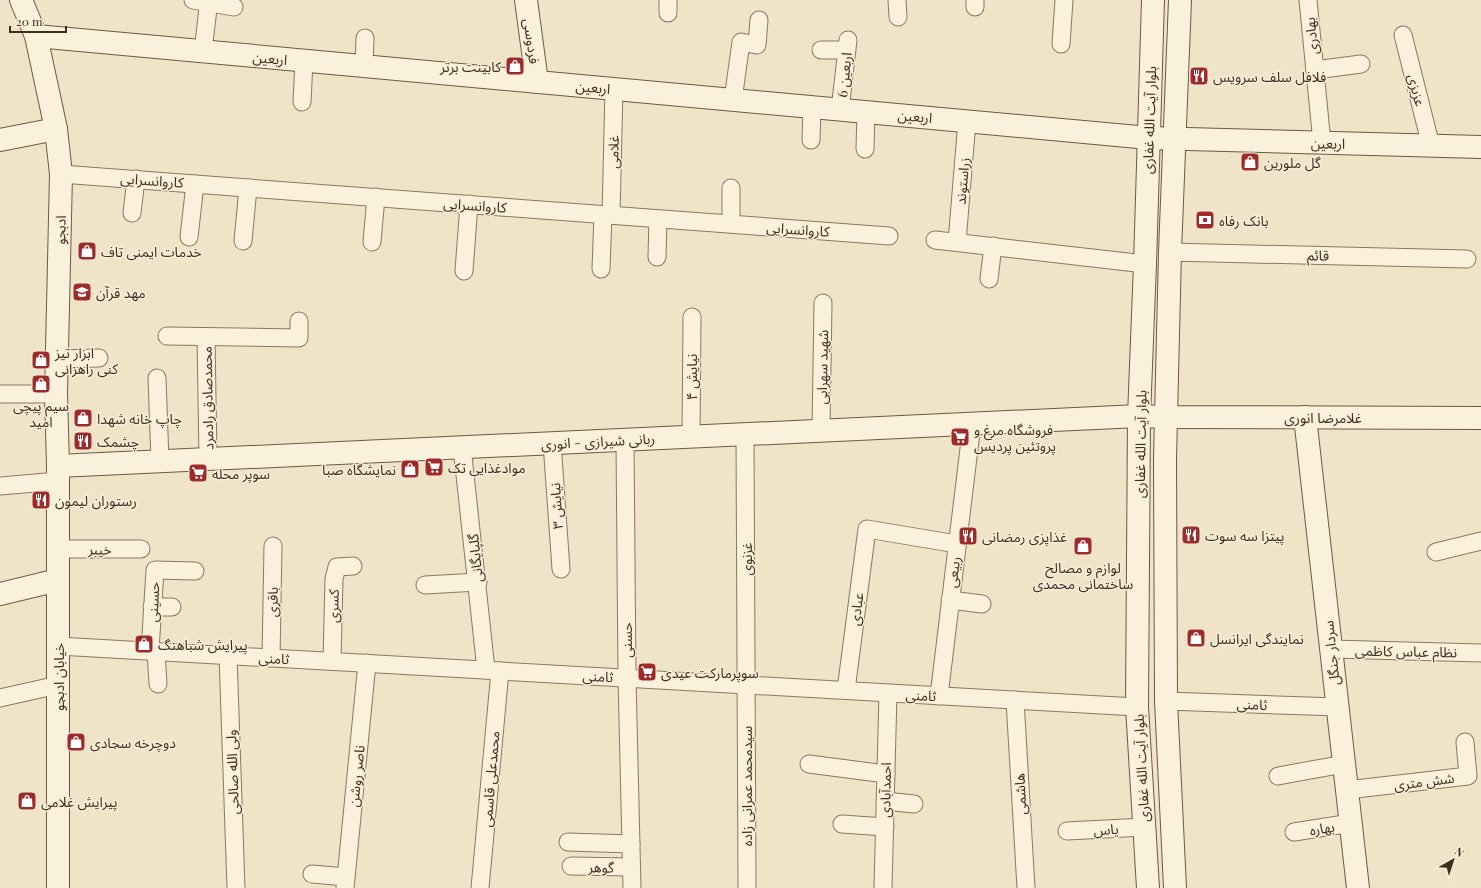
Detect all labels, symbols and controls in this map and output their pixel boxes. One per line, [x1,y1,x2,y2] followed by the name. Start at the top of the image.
[10,8,66,34] scale bar
[16,13,43,29] text: 20 m
[1300,16,1322,56] street label: بهادری
[519,17,545,65] street label: فردوسی
[252,47,288,69] street label: اربعین
[832,51,856,99] street label: اربعین 6
[504,55,526,77] shop icon: کابینت برتر
[439,57,501,76] place label: کابینت برتر
[1138,65,1160,174] street label: بلوار آیت الله غفاری
[1188,65,1210,87] restaurant icon: فلافل سلف سرویس
[1213,67,1326,86] place label: فلافل سلف سرویس
[1404,72,1430,108] street label: عزیزی
[575,76,611,98] street label: اربعین
[897,105,933,127] street label: اربعین
[1311,133,1345,153] street label: اربعین
[603,135,623,169] street label: غلامی
[1239,151,1261,173] shop icon: گل ملورین
[1264,153,1321,172] place label: گل ملورین
[950,157,974,205] street label: زراستوند
[120,168,184,192] street label: کاروانسرایی
[443,193,507,217] street label: کاروانسرایی
[1194,209,1216,231] bank icon: بانک رفاه
[1219,211,1269,230] place label: بانک رفاه
[50,215,70,245] street label: ادبجو
[766,217,830,241] street label: کاروانسرایی
[76,240,98,262] shop icon: خدمات ایمنی تاف
[101,242,202,261] place label: خدمات ایمنی تاف
[1307,245,1329,267] street label: قائم
[71,281,93,303] school or university icon: مهد قرآن
[96,283,146,302] place label: مهد قرآن
[812,329,832,405] street label: شهید سهرابی
[54,343,118,378] place label: ابزار تیز کنی راهزانی
[197,346,217,450] street label: محمدصادق رادمرد
[30,349,52,371] shop icon: ابزار تیز کنی راهزانی
[682,354,701,400] street label: نیایش ۴
[30,373,52,395] shop icon: سیم پیچی امید
[1130,390,1150,498] street label: بلوار آیت الله غفاری
[13,396,69,431] place label: سیم پیچی امید
[72,407,94,429] shop icon: چاپ خانه شهدا
[1284,408,1362,427] street label: غلامرضا انوری
[97,409,182,429] place label: چاپ خانه شهدا
[974,420,1056,456] place label: فروشگاه مرغ و پروتئین پردیس
[949,426,971,448] supermarket icon: فروشگاه مرغ و پروتئین پردیس
[541,429,655,453] street label: ربانی شیرازی - انوری
[72,430,94,452] restaurant icon: چشمک
[97,432,139,452] place label: چشمک
[423,456,445,478] supermarket icon: موادغذایی تک
[399,458,421,480] shop icon: نمایشگاه صبا
[448,458,526,477] place label: موادغذایی تک
[322,460,396,479] place label: نمایشگاه صبا
[187,462,209,484] supermarket icon: سوپر محله
[212,464,270,484] place label: سوپر محله
[545,482,567,530] street label: نیایش ۳
[30,489,52,511] restaurant icon: رستوران لیمون
[55,491,137,510] place label: رستوران لیمون
[1180,524,1202,546] restaurant icon: پیتزا سه سوت
[957,525,979,547] restaurant icon: غذاپزی رمضانی
[1205,526,1284,546] place label: پیتزا سه سوت
[982,527,1067,547] place label: غذاپزی رمضانی
[463,532,488,583] street label: گلپایگانی
[1072,535,1094,557] shop icon: لوازم و مصالح ساختمانی محمدی
[87,539,112,559] street label: خیبر
[737,542,756,576] street label: غزنوی
[942,555,964,589] street label: ربیعی
[1033,558,1133,593] place label: لوازم و مصالح ساختمانی محمدی
[142,581,164,623] street label: حسینی
[262,586,282,617] street label: باقری
[323,589,343,623] street label: کسری
[845,591,867,627] street label: عبادی
[1318,620,1344,686] street label: سردار جنگل
[617,622,636,658] street label: حسنی
[1185,627,1207,649] shop icon: نمایندگی ایرانسل
[1210,629,1304,648] place label: نمایندگی ایرانسل
[133,633,155,655] shop icon: پیرایش شباهنگ
[158,635,248,655] place label: پیرایش شباهنگ
[1355,641,1457,663] street label: نظام عباس کاظمی
[49,643,68,711] street label: خیابان ادبجو
[258,648,290,668] street label: ثامنی
[636,661,658,683] supermarket icon: سوپرمارکت عیدی
[661,663,759,683] place label: سوپرمارکت عیدی
[582,666,614,686] street label: ثامنی
[905,685,937,705] street label: ثامنی
[1236,694,1268,714] street label: ثامنی
[1129,713,1153,822] street label: بلوار آیت الله غفاری
[737,726,756,846] street label: سیدمحمد عمرانی زاده
[221,729,243,815] street label: ولی الله صالحی
[476,730,504,828] street label: محمدعلی قاسمی
[65,731,87,753] shop icon: دوچرخه سجادی
[90,733,176,753] place label: دوچرخه سجادی
[343,744,369,808] street label: ناصر روشن
[875,762,895,818] street label: احمدآبادی
[1393,768,1455,794] street label: شش متری
[1009,773,1031,815] street label: هاشمی
[16,790,38,812] shop icon: پیرایش غلامی
[41,792,117,812] place label: پیرایش غلامی
[1308,817,1336,839] street label: بهاره
[1093,819,1119,839] street label: یاس
[1433,840,1473,880] north arrow
[1452,844,1467,860] text: N
[587,857,614,877] street label: گوهر

